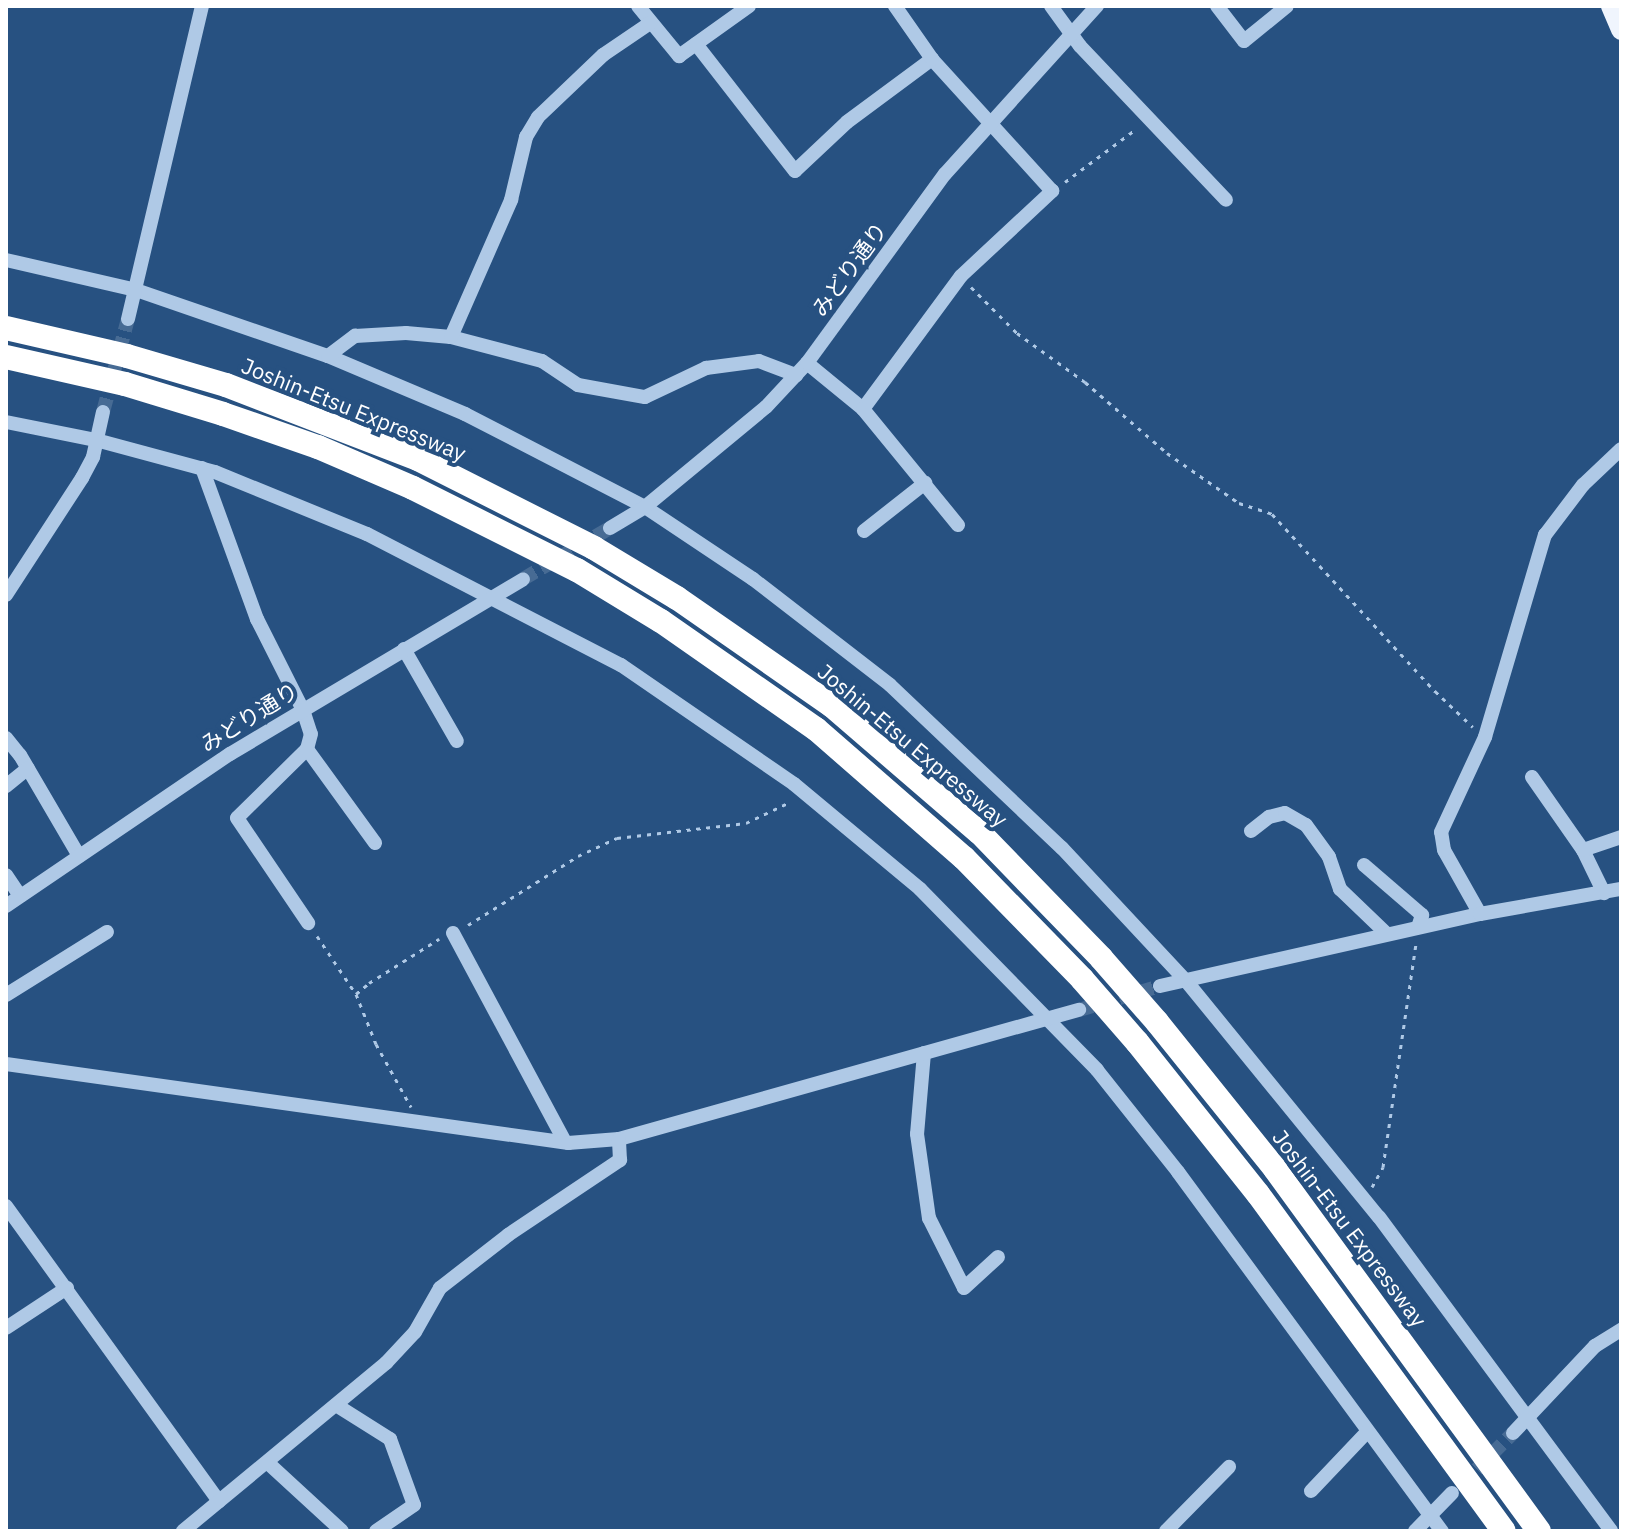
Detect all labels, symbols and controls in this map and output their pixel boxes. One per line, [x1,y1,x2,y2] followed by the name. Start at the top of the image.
[806,217,892,321] street label: みどり通り
[238,352,470,466] street label: Joshin-Etsu Expressway
[813,658,1013,832] street label: Joshin-Etsu Expressway
[195,677,303,757] street label: みどり通り
[1267,1124,1433,1332] street label: Joshin-Etsu Expressway

